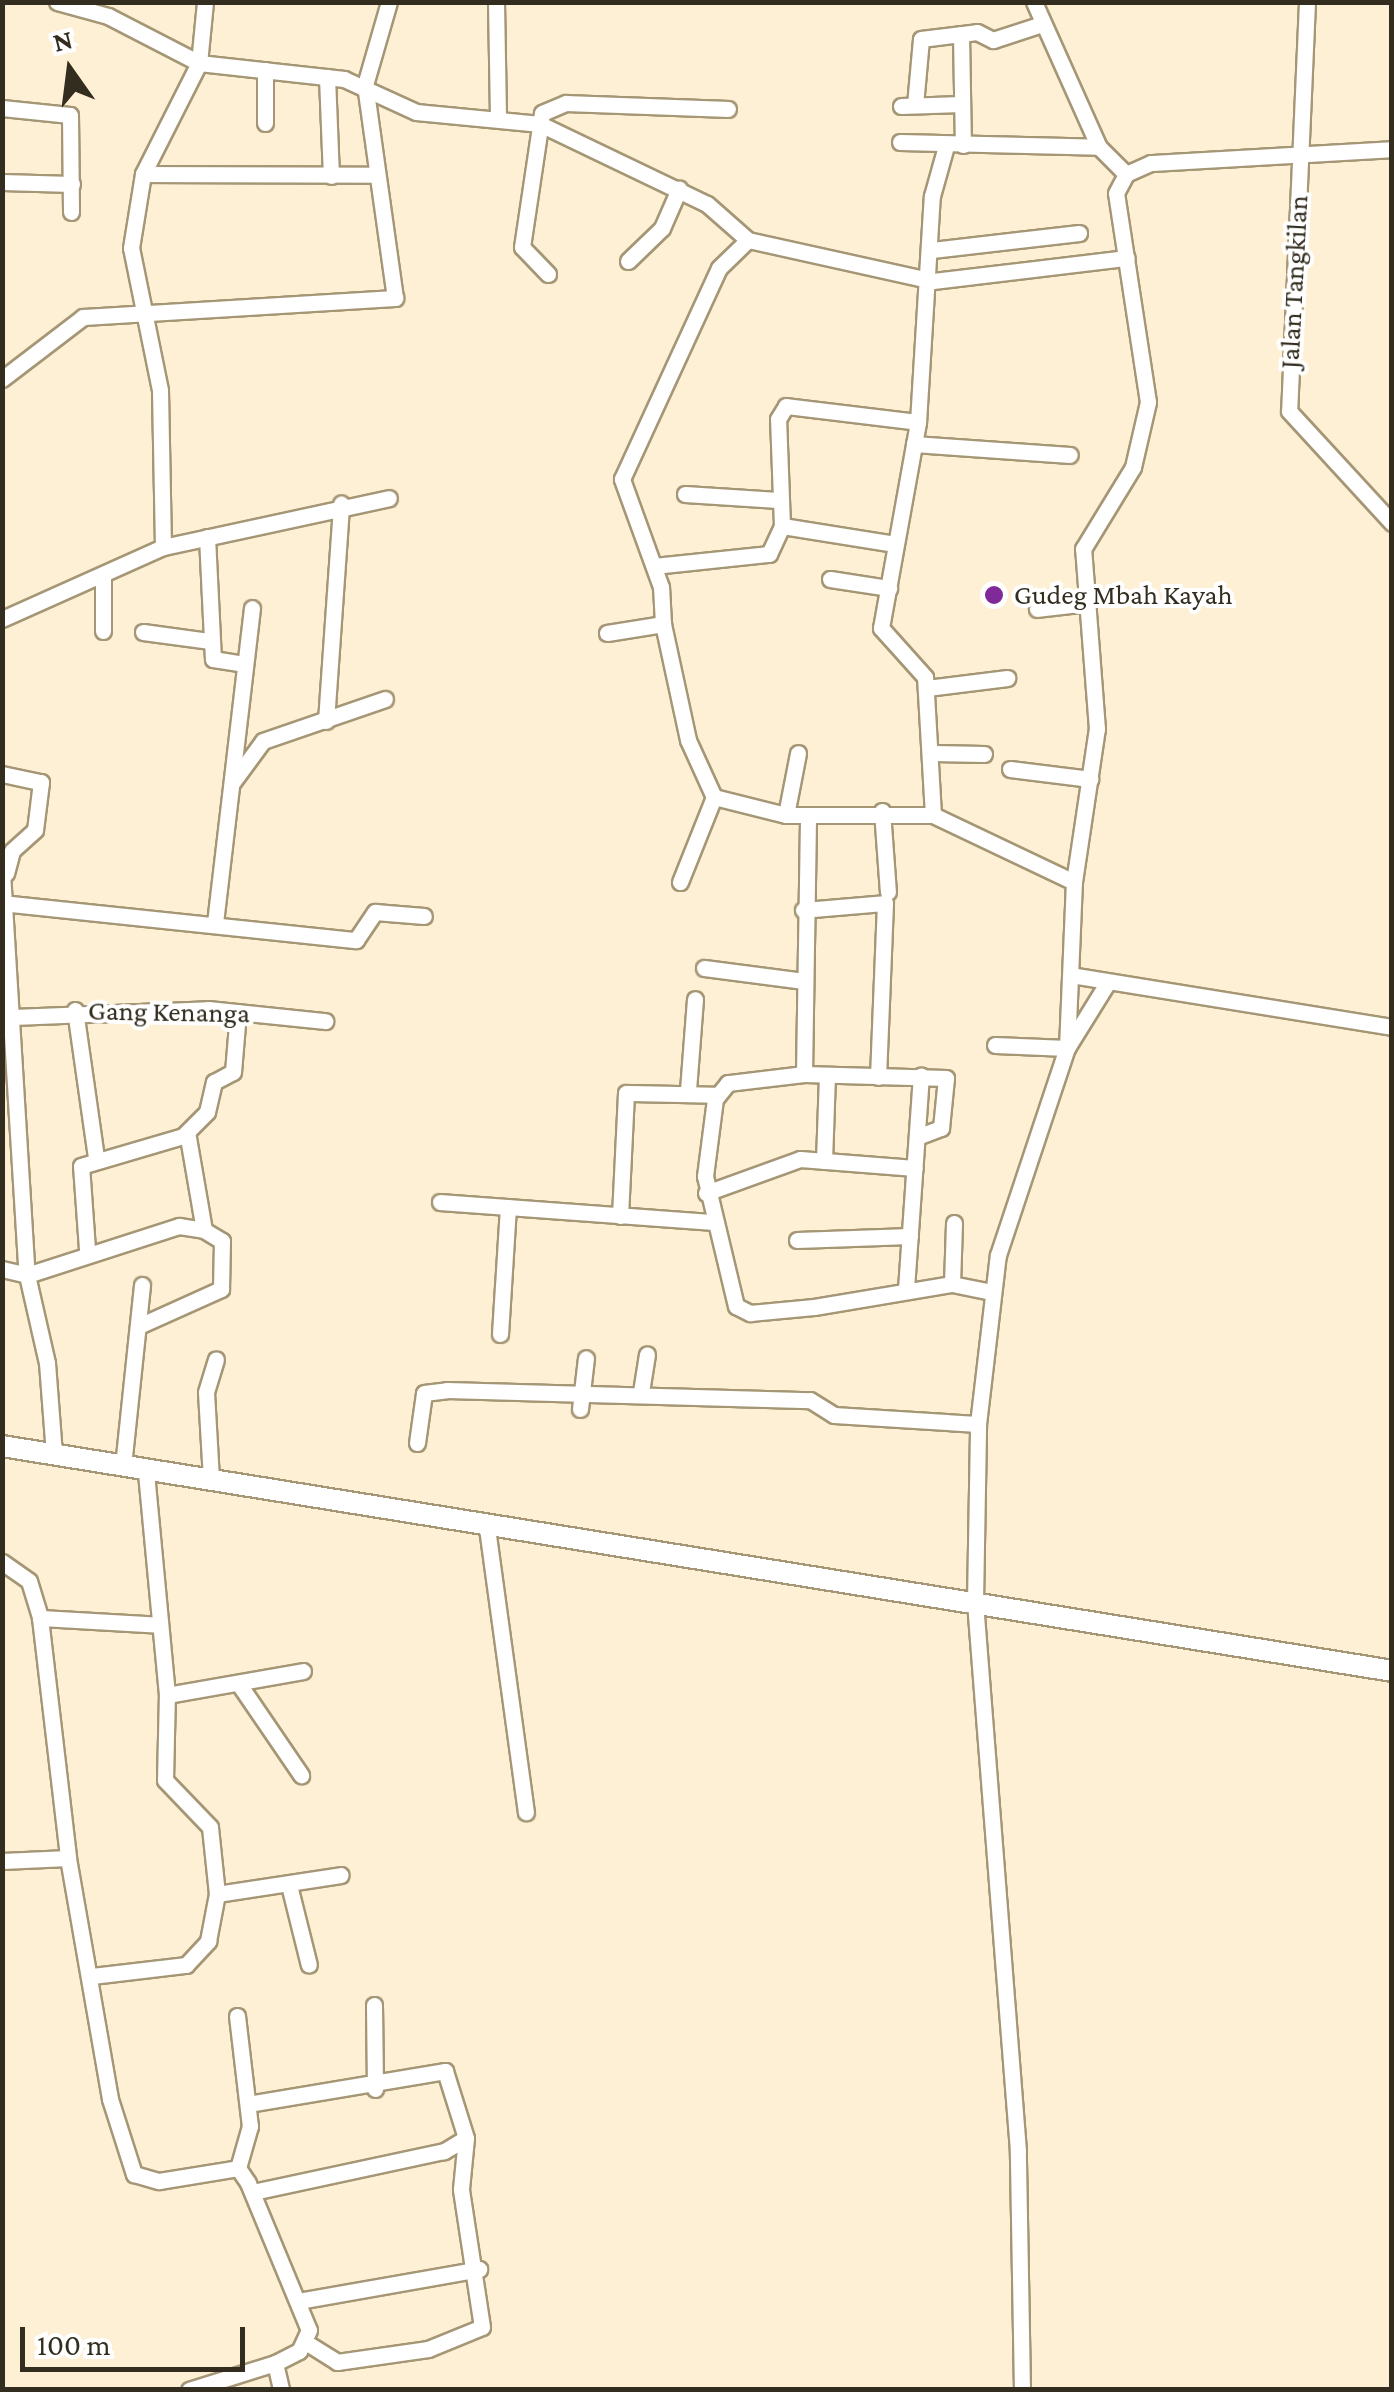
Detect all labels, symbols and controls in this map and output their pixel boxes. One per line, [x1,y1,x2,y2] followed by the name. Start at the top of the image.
[20,20,120,120] north arrow
[50,23,76,58] text: N
[1273,194,1315,370] street label: Jalan Tangkilan
[1014,578,1233,612] place label: Gudeg Mbah Kayah
[983,584,1005,606] marker: Gudeg Mbah Kayah
[88,994,250,1030] street label: Gang Kenanga
[25,2307,250,2369] scale bar
[37,2328,111,2361] text: 100 m

